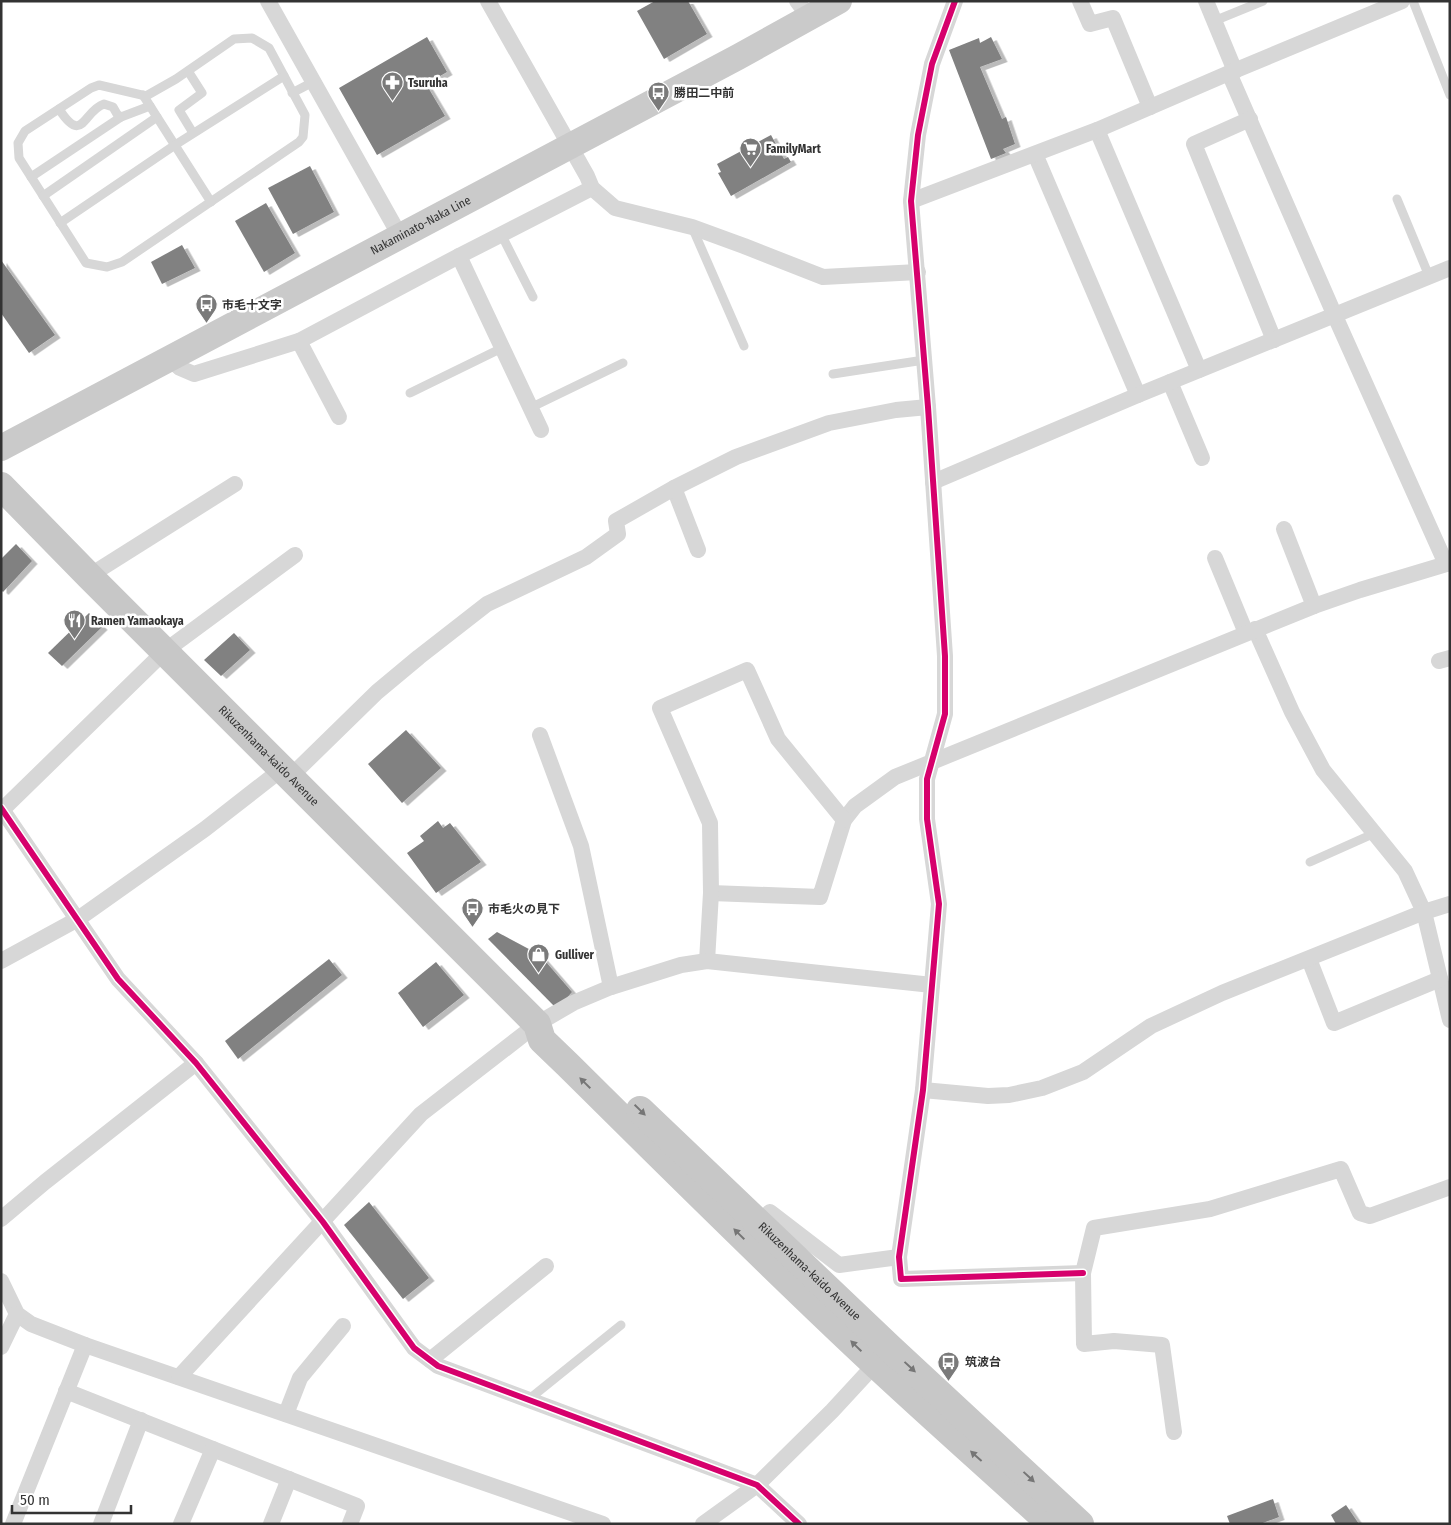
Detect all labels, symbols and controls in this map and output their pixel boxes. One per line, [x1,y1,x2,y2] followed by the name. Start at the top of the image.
[380,71,404,102] pharmacy icon: Tsuruha
[408,76,448,90] place label: Tsuruha
[646,81,670,112] bus stop icon: 勝田二中前
[674,86,734,100] place label: 勝田二中前
[738,137,762,168] supermarket icon: FamilyMart
[766,142,822,156] place label: FamilyMart
[368,193,473,258] street label: Nakaminato-Naka Line
[194,293,218,324] bus stop icon: 市毛十文字
[222,298,282,312] place label: 市毛十文字
[63,609,87,640] restaurant icon: Ramen Yamaokaya
[91,614,184,628] place label: Ramen Yamaokaya
[216,703,322,809] street label: Rikuzenhama-kaido Avenue
[460,897,484,928] bus stop icon: 市毛火の見下
[488,902,560,916] place label: 市毛火の見下
[527,943,551,974] shop icon: Gulliver
[555,948,595,962] place label: Gulliver
[580,1077,592,1089] one-way arrow
[633,1104,645,1116] one-way arrow
[755,1219,864,1323] street label: Rikuzenhama-kaido Avenue
[733,1228,745,1240] one-way arrow
[850,1340,862,1352] one-way arrow
[937,1350,961,1381] bus stop icon: 筑波台
[965,1355,1001,1369] place label: 筑波台
[903,1361,916,1372] one-way arrow
[969,1450,982,1461] one-way arrow
[1022,1471,1034,1483] one-way arrow
[12,1482,131,1514] scale bar
[20,1491,50,1509] text: 50 m

